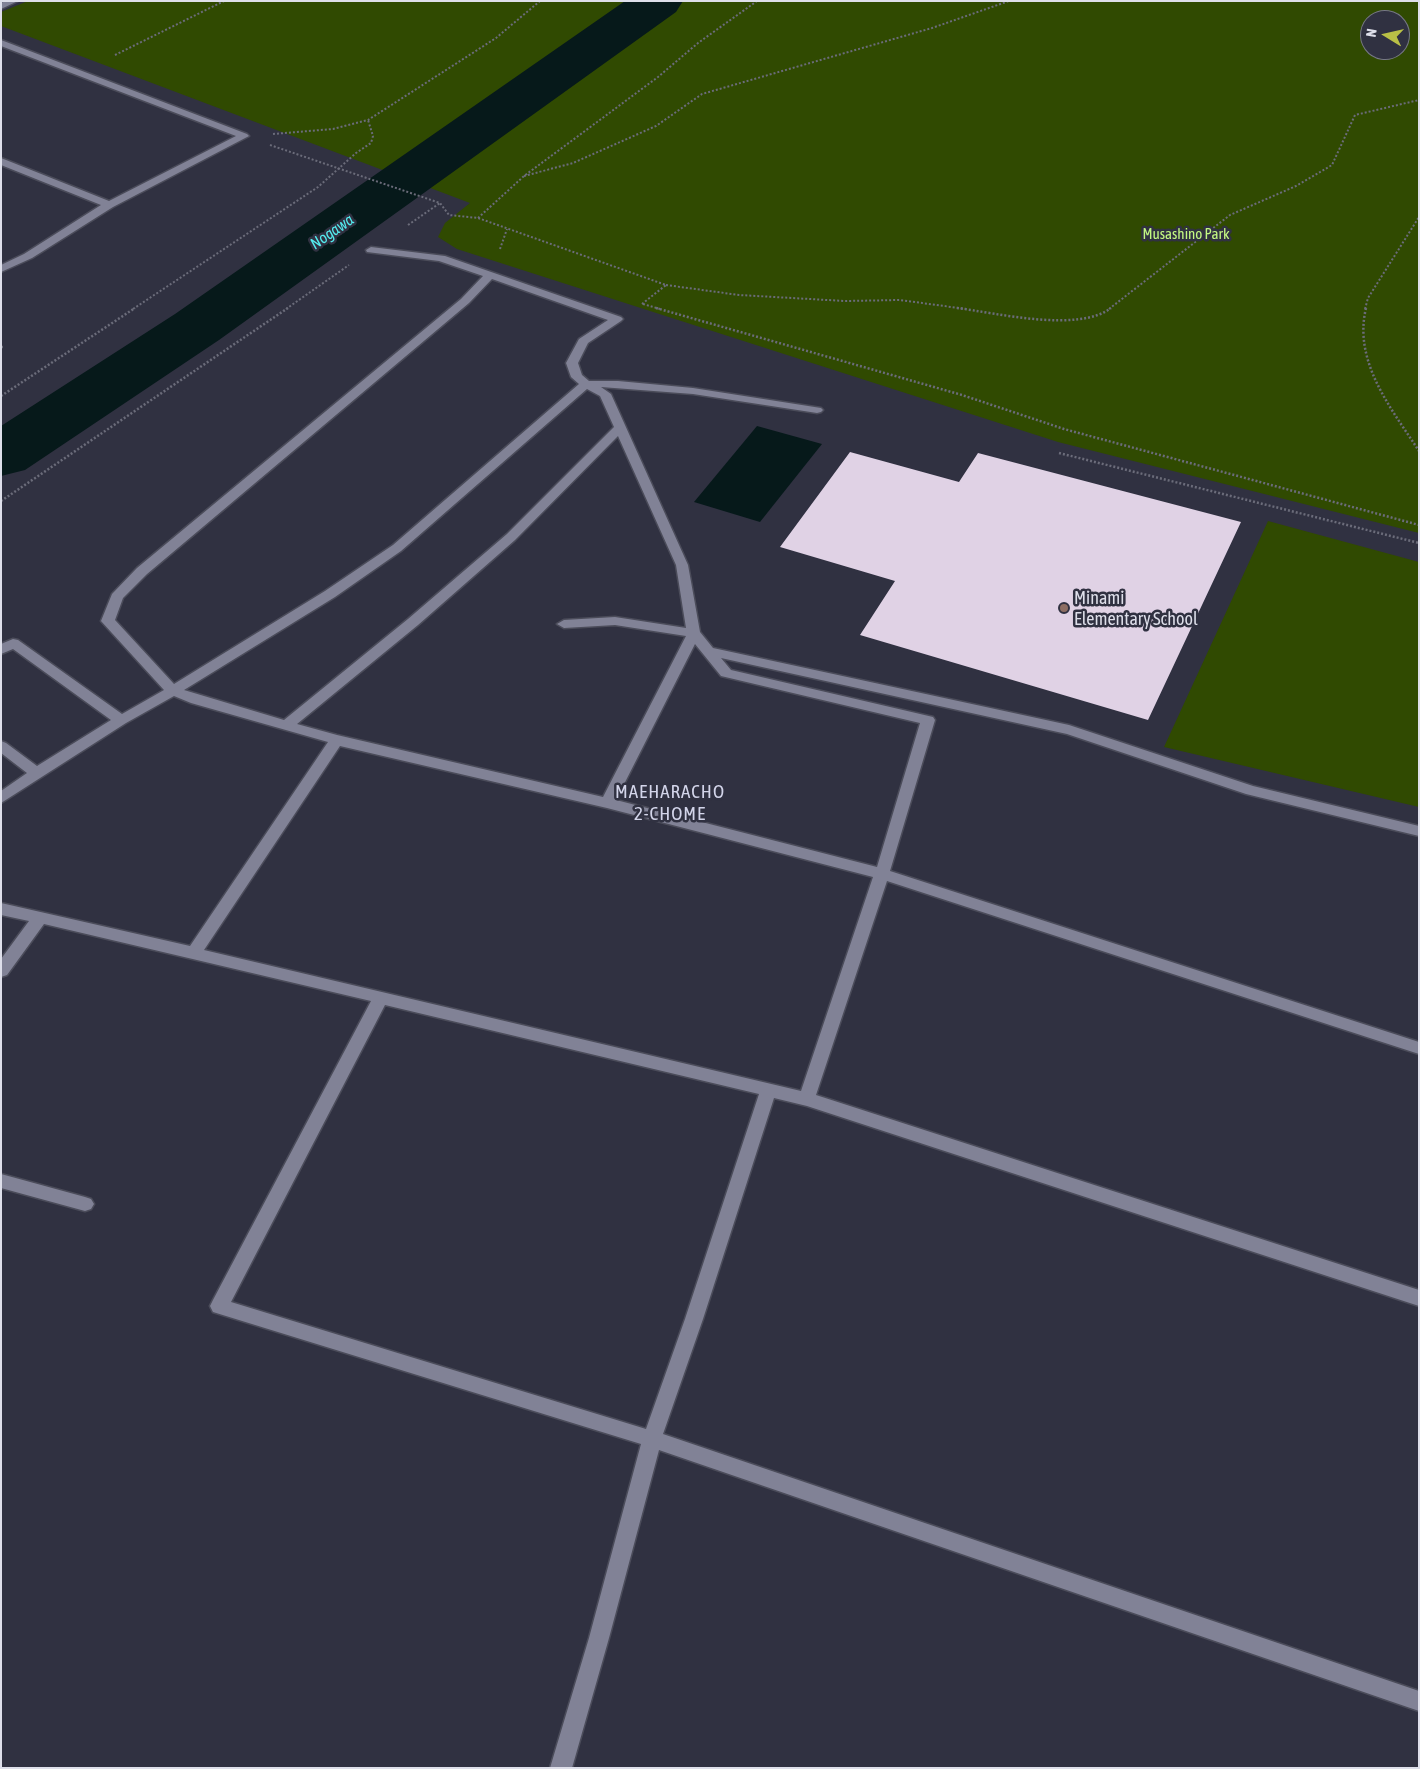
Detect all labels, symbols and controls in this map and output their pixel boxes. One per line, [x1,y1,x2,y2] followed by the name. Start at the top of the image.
[1360,10,1410,60] north arrow
[1363,27,1380,38] text: N
[307,210,357,254] water label: Nogawa
[1142,225,1230,243] park label: Musashino Park
[1074,587,1198,630] place label: Minami Elementary School
[1058,602,1070,614] marker: Minami Elementary School
[614,781,726,825] district label: MAEHARACHO 2-CHOME

